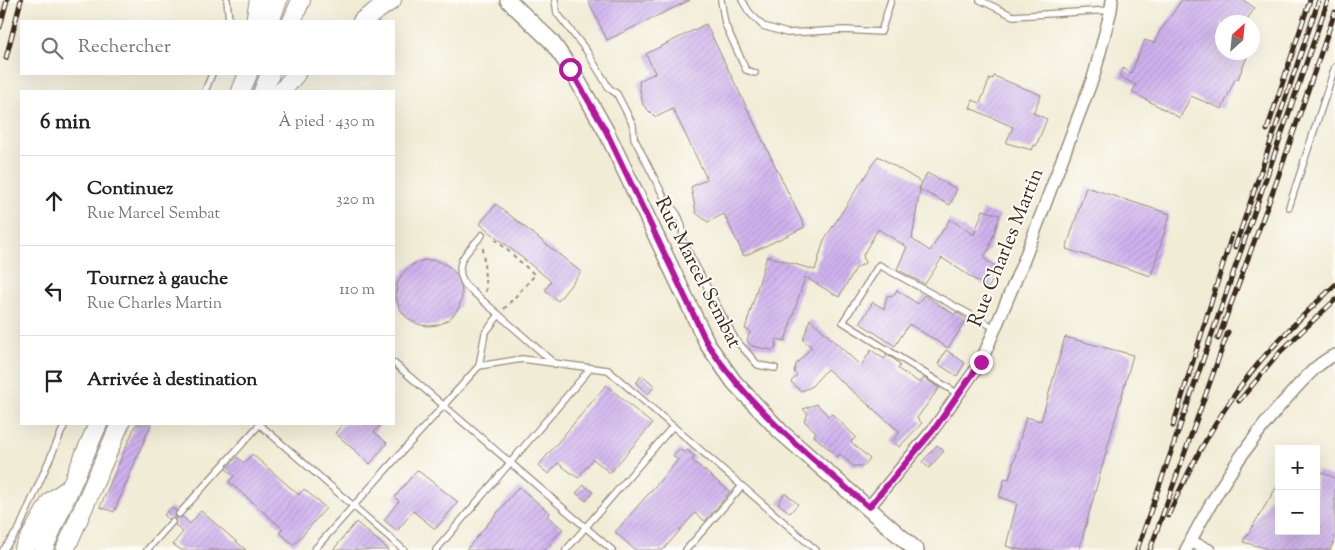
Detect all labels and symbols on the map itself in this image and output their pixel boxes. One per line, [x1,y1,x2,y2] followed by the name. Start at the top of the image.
[1215,15,1260,60] north arrow
[559,58,582,81] route start
[962,164,1052,332] street label: Rue Charles Martin
[646,192,748,354] street label: Rue Marcel Sembat
[970,351,993,374] route end

